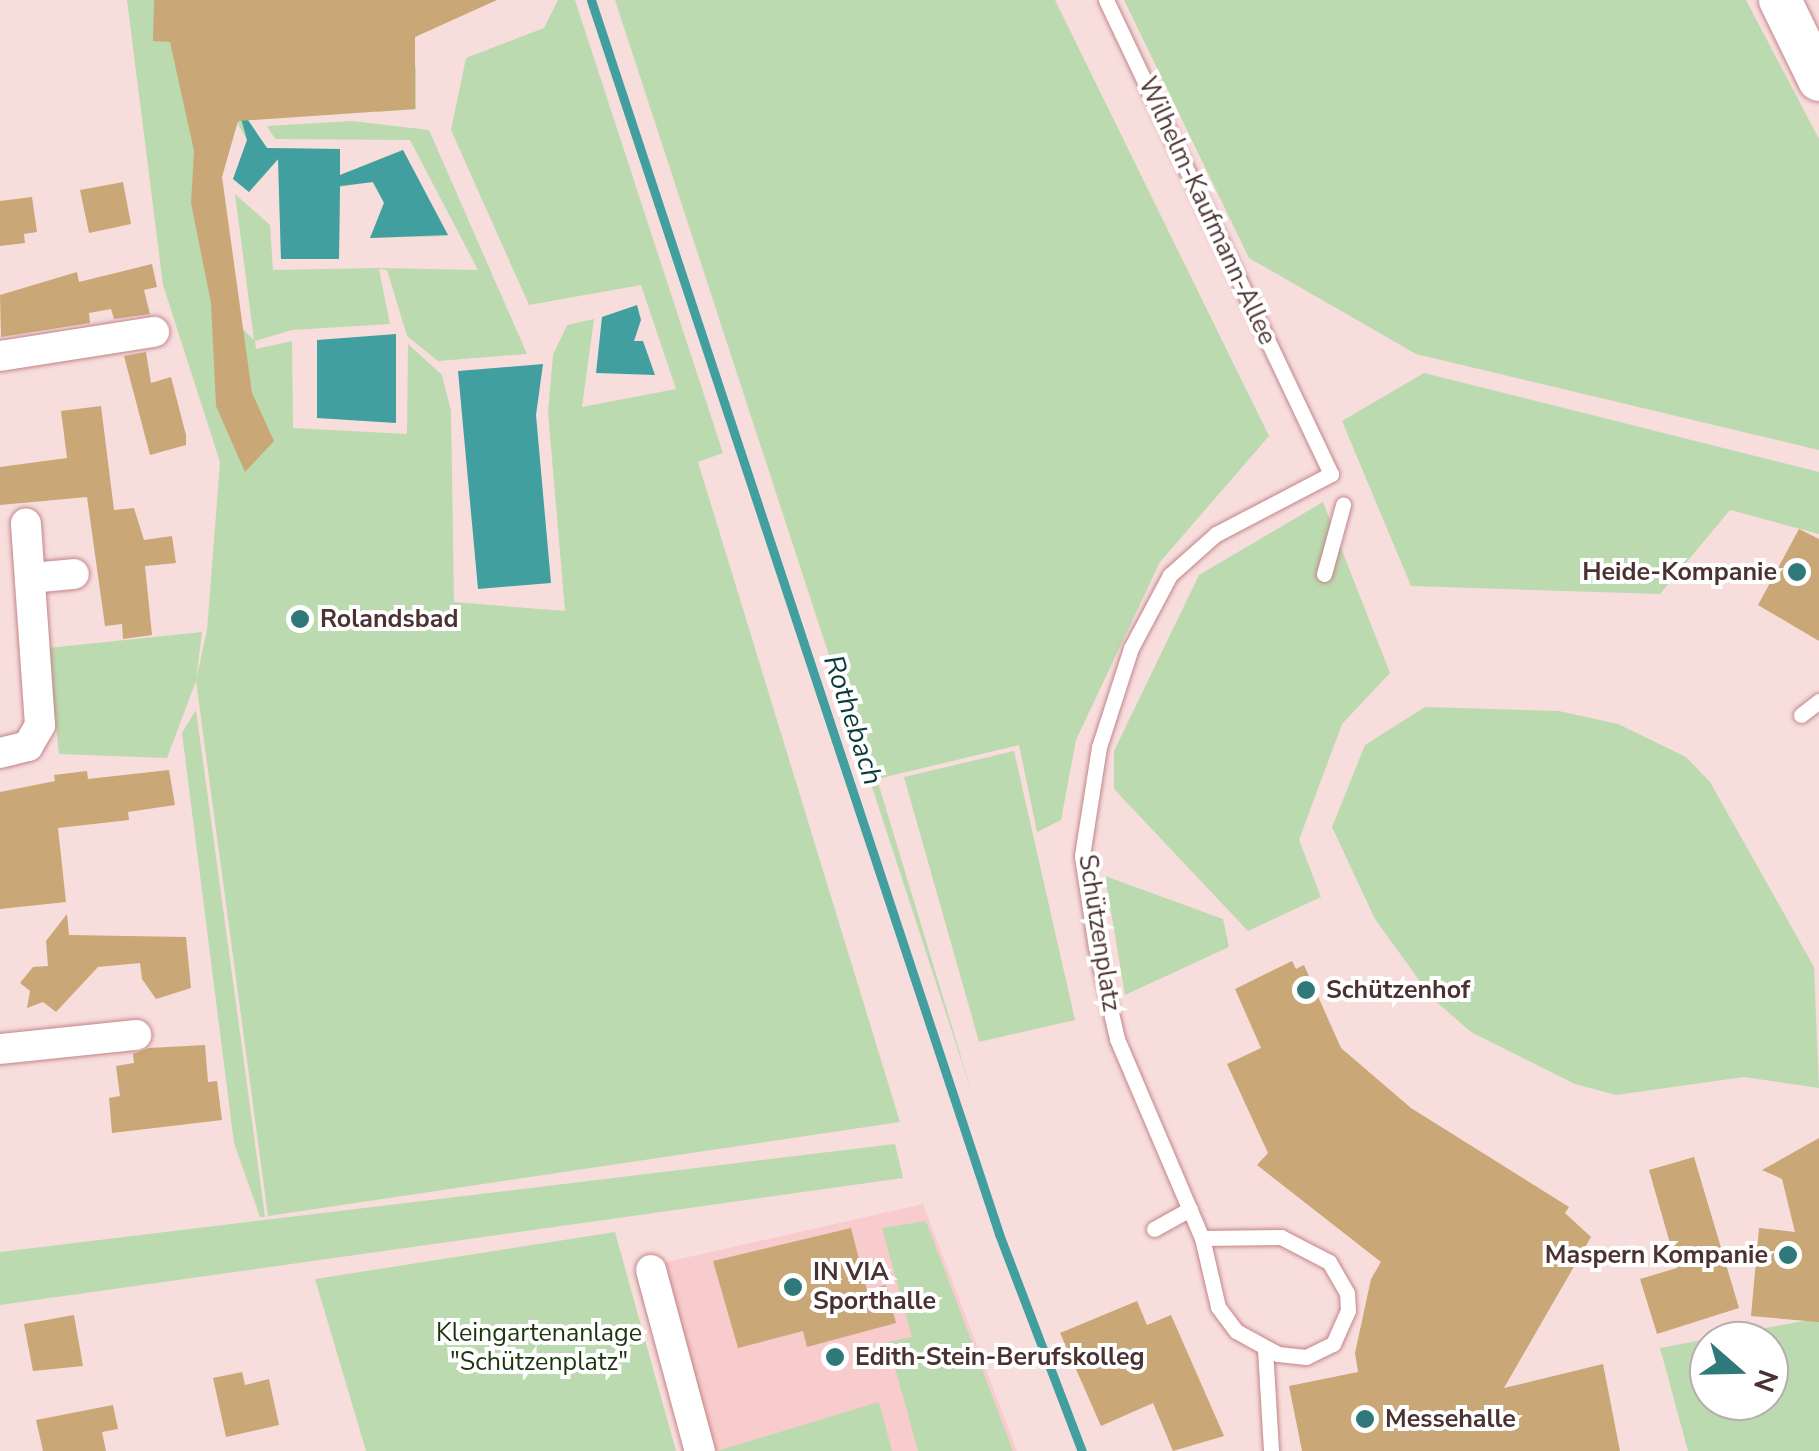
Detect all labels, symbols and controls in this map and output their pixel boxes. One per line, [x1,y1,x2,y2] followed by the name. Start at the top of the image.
[1132,73,1282,349] street label: Wilhelm-Kaufmann-Allee
[1582,557,1777,587] place label: Heide-Kompanie
[1786,561,1808,583] marker: Heide-Kompanie
[320,604,458,634] place label: Rolandsbad
[289,608,311,630] marker: Rolandsbad
[816,651,890,789] water label: Rothebach
[1072,852,1126,1014] street label: Schützenplatz
[1326,975,1470,1005] place label: Schützenhof
[1295,979,1317,1001] marker: Schützenhof
[1545,1240,1768,1270] place label: Maspern Kompanie
[1777,1244,1799,1266] marker: Maspern Kompanie
[813,1258,936,1317] place label: IN VIA Sporthalle
[782,1276,804,1298] marker: IN VIA Sporthalle
[436,1319,642,1378] park label: Kleingartenanlage "Schützenplatz"
[1689,1321,1789,1421] north arrow
[855,1342,1145,1372] place label: Edith-Stein-Berufskolleg
[824,1346,846,1368] marker: Edith-Stein-Berufskolleg
[1744,1364,1787,1397] text: N
[1385,1404,1516,1434] place label: Messehalle
[1354,1408,1376,1430] marker: Messehalle

